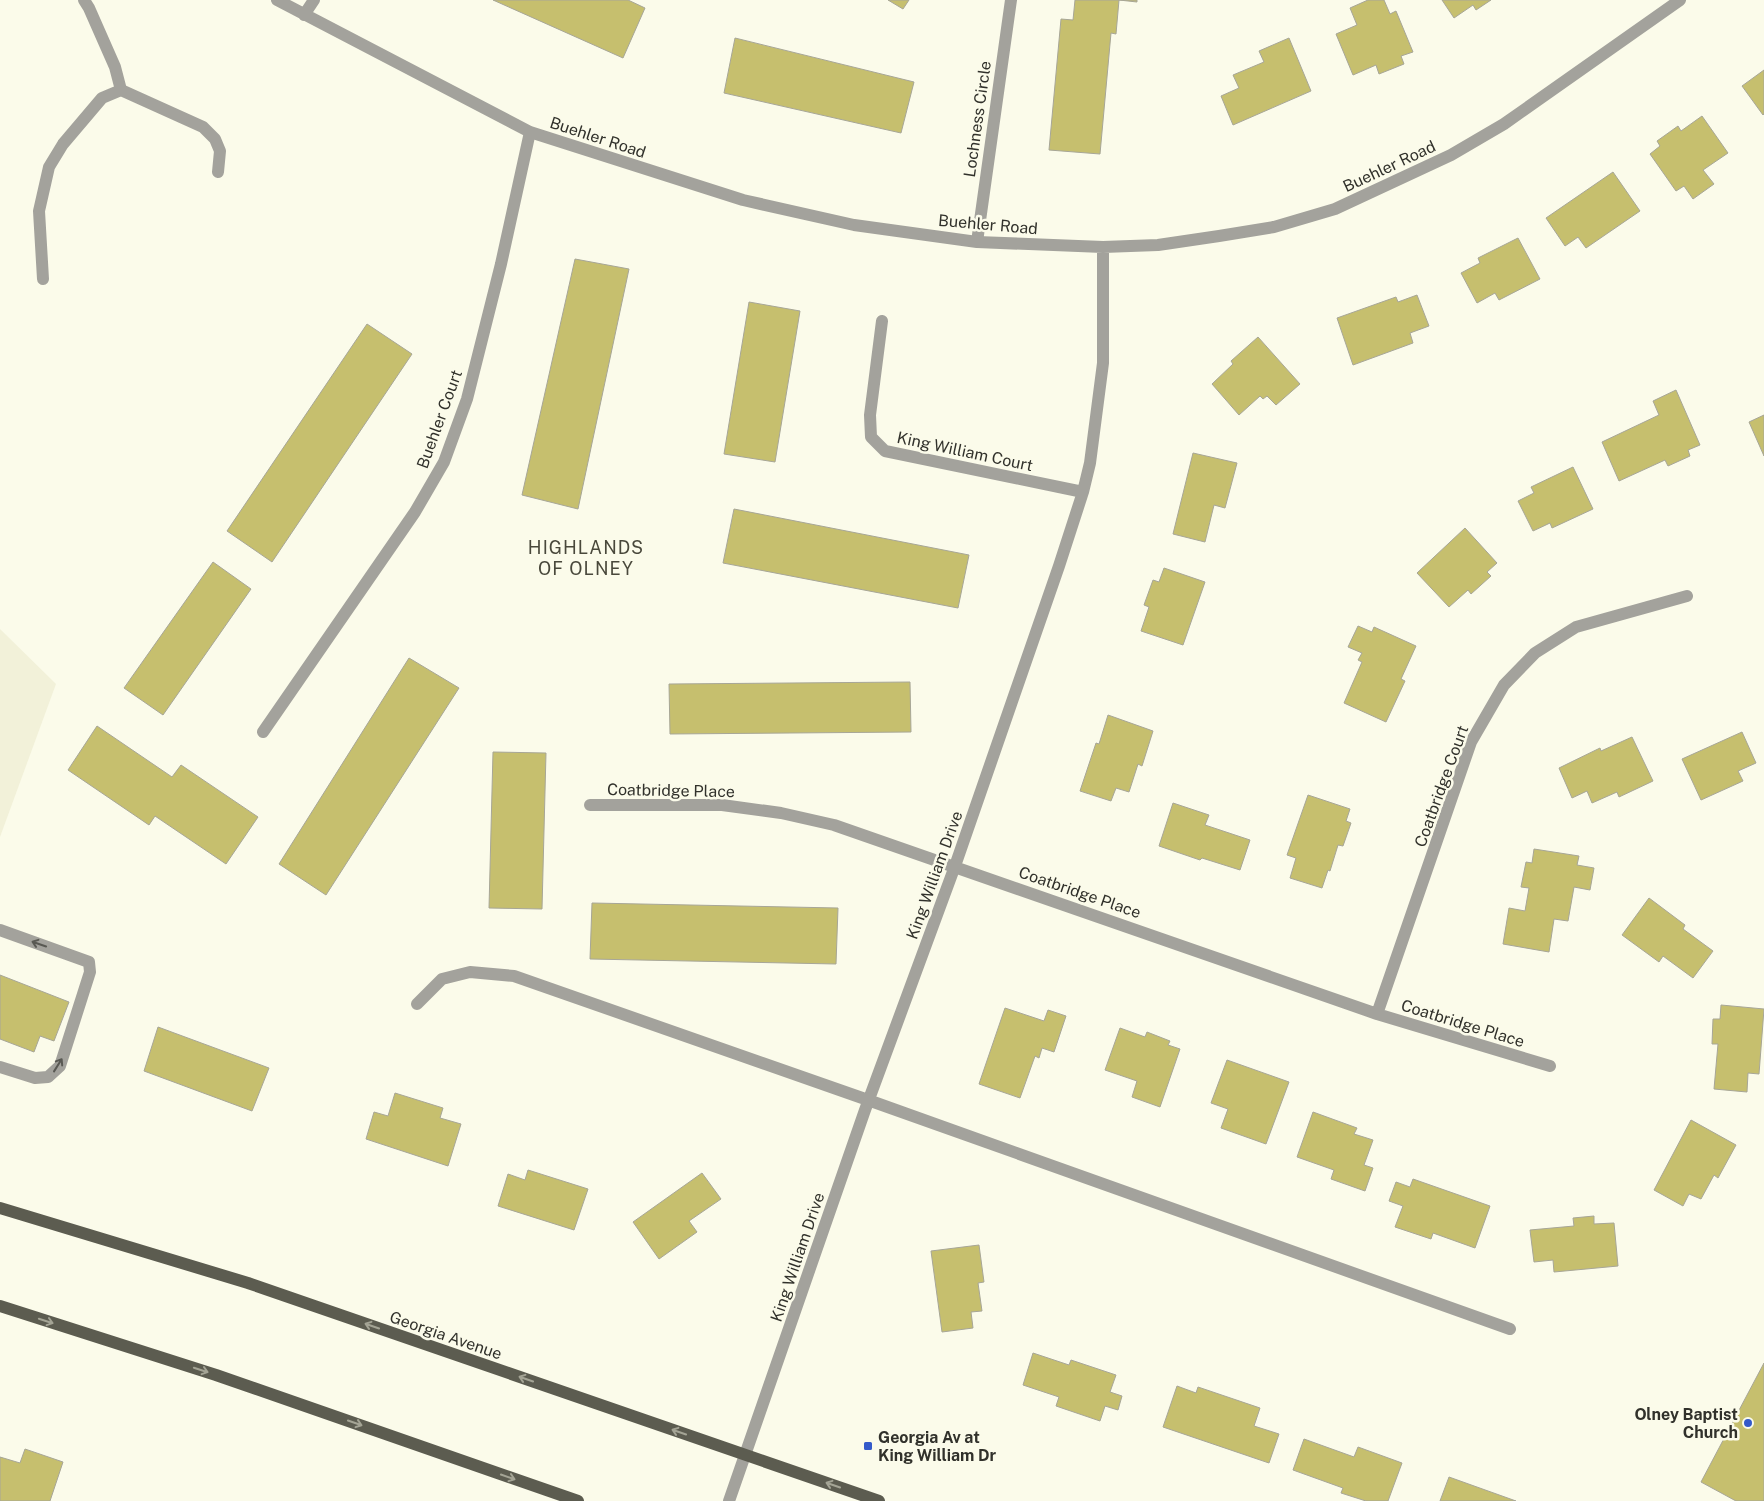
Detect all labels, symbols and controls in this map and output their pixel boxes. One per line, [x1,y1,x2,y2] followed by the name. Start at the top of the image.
[960,60,995,178] street label: Lochness Circle
[547,113,648,162] street label: Buehler Road
[1340,137,1438,196] street label: Buehler Road
[937,211,1039,238] street label: Buehler Road
[413,367,466,471] street label: Buehler Court
[895,428,1035,475] street label: King William Court
[528,537,644,579] district label: HIGHLANDS OF OLNEY
[1411,723,1472,850] street label: Coatbridge Court
[607,780,735,801] street label: Coatbridge Place
[902,808,967,942] street label: King William Drive
[1016,863,1143,922] street label: Coatbridge Place
[31,938,47,948] one-way arrow
[1399,996,1527,1051] street label: Coatbridge Place
[53,1058,64,1072] one-way arrow
[766,1190,828,1324] street label: King William Drive
[387,1307,504,1364] street label: Georgia Avenue
[38,1316,54,1326] one-way arrow
[365,1321,380,1330] one-way arrow
[193,1366,209,1376] one-way arrow
[518,1374,534,1383] one-way arrow
[1634,1405,1738,1442] place label: Olney Baptist Church
[1742,1417,1754,1429] marker: Olney Baptist Church
[347,1419,362,1428] one-way arrow
[672,1427,688,1436] one-way arrow
[878,1428,997,1465] place label: Georgia Av at King William Dr
[862,1440,874,1452] marker: Georgia Av at King William Dr
[500,1473,516,1482] one-way arrow
[826,1480,841,1489] one-way arrow

